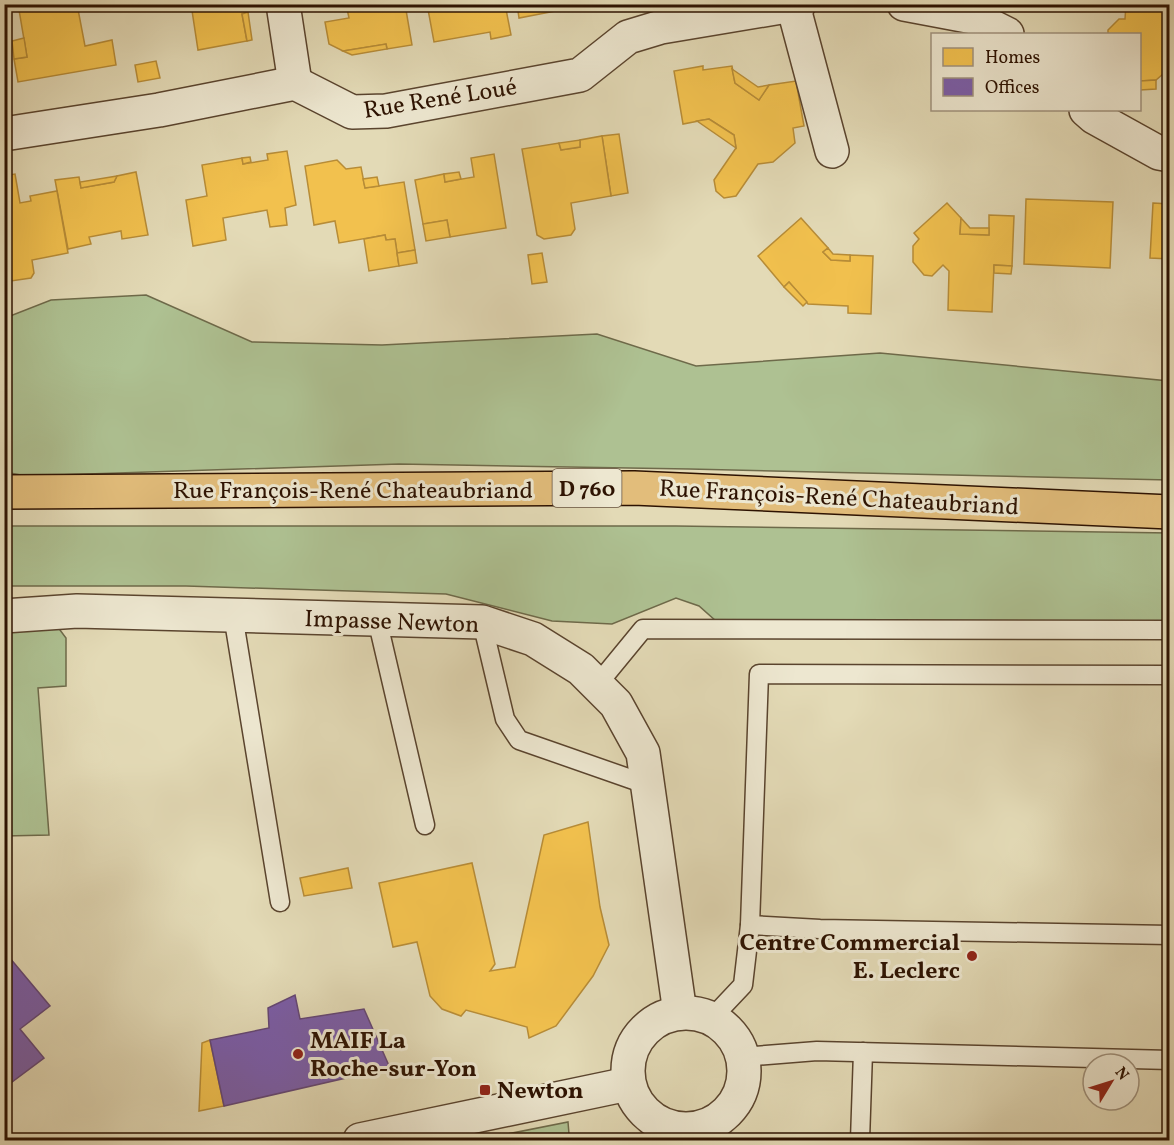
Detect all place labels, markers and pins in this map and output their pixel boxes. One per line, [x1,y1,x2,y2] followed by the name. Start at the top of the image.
[740,927,960,989] place label: Centre Commercial E. Leclerc
[965,949,979,963] marker: Centre Commercial E. Leclerc
[310,1025,477,1087] place label: MAIF La Roche-sur-Yon
[291,1047,305,1061] marker: MAIF La Roche-sur-Yon
[497,1075,584,1109] place label: Newton
[478,1083,492,1097] marker: Newton

